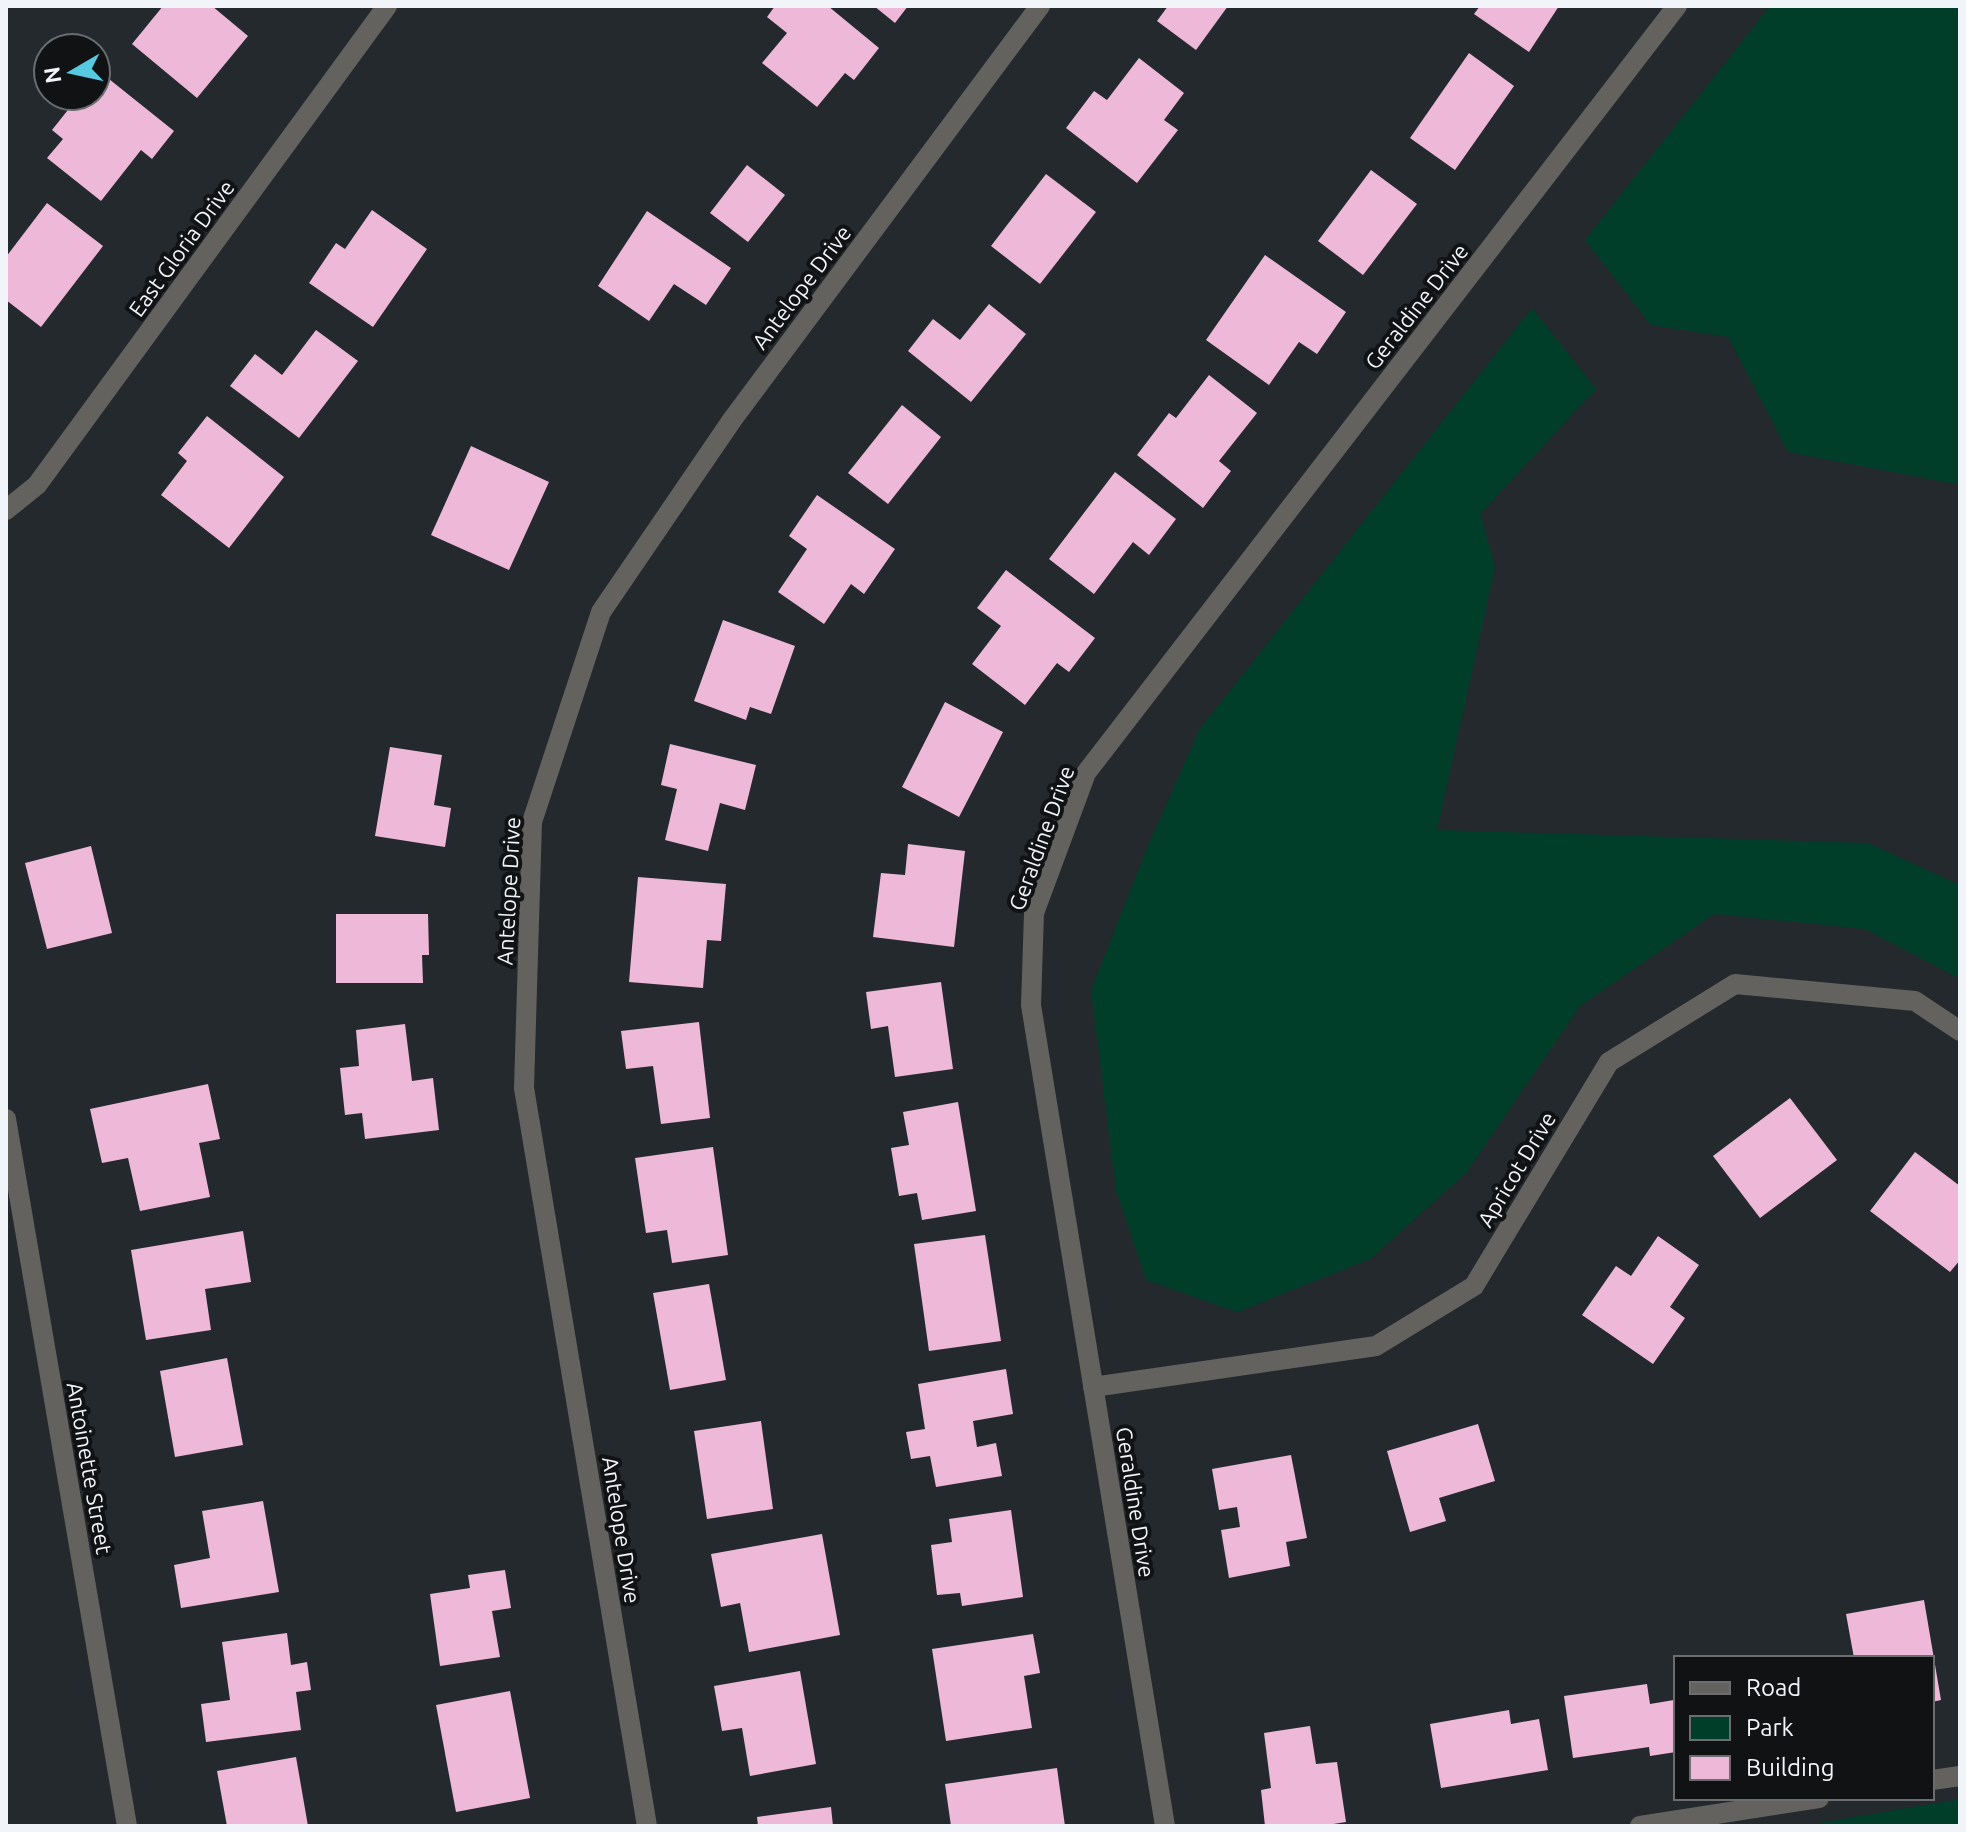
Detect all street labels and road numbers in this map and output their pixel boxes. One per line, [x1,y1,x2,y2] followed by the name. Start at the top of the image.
[123,175,239,321] street label: East Gloria Drive
[746,220,856,354] street label: Antelope Drive
[1359,238,1473,374] street label: Geraldine Drive
[1003,762,1079,914] street label: Geraldine Drive
[492,816,524,966] street label: Antelope Drive
[1472,1107,1560,1231] street label: Apricot Drive
[63,1380,117,1556] street label: Antoinette Street
[1112,1425,1160,1579] street label: Geraldine Drive
[598,1455,646,1605] street label: Antelope Drive

